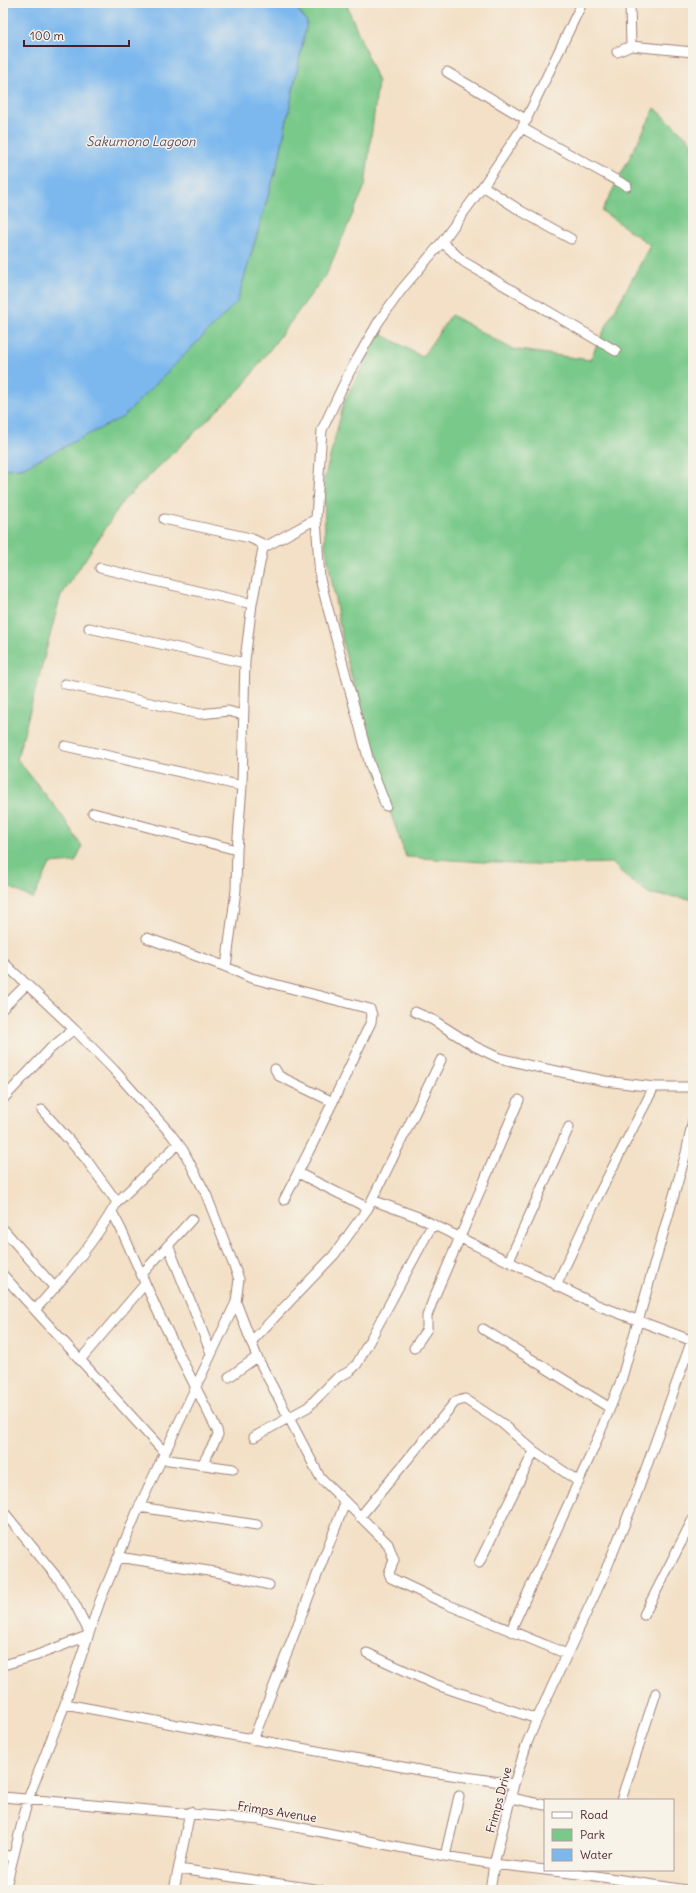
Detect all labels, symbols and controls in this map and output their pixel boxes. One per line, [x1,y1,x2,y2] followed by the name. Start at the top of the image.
[24,22,129,48] scale bar
[30,28,64,43] text: 100 m
[86,133,196,150] water label: Sakumono Lagoon
[482,1765,515,1835] street label: Frimps Drive
[237,1798,318,1825] street label: Frimps Avenue
[544,1799,674,1871] legend
[580,1807,608,1822] text: Road
[580,1827,605,1842] text: Park
[580,1847,613,1862] text: Water

